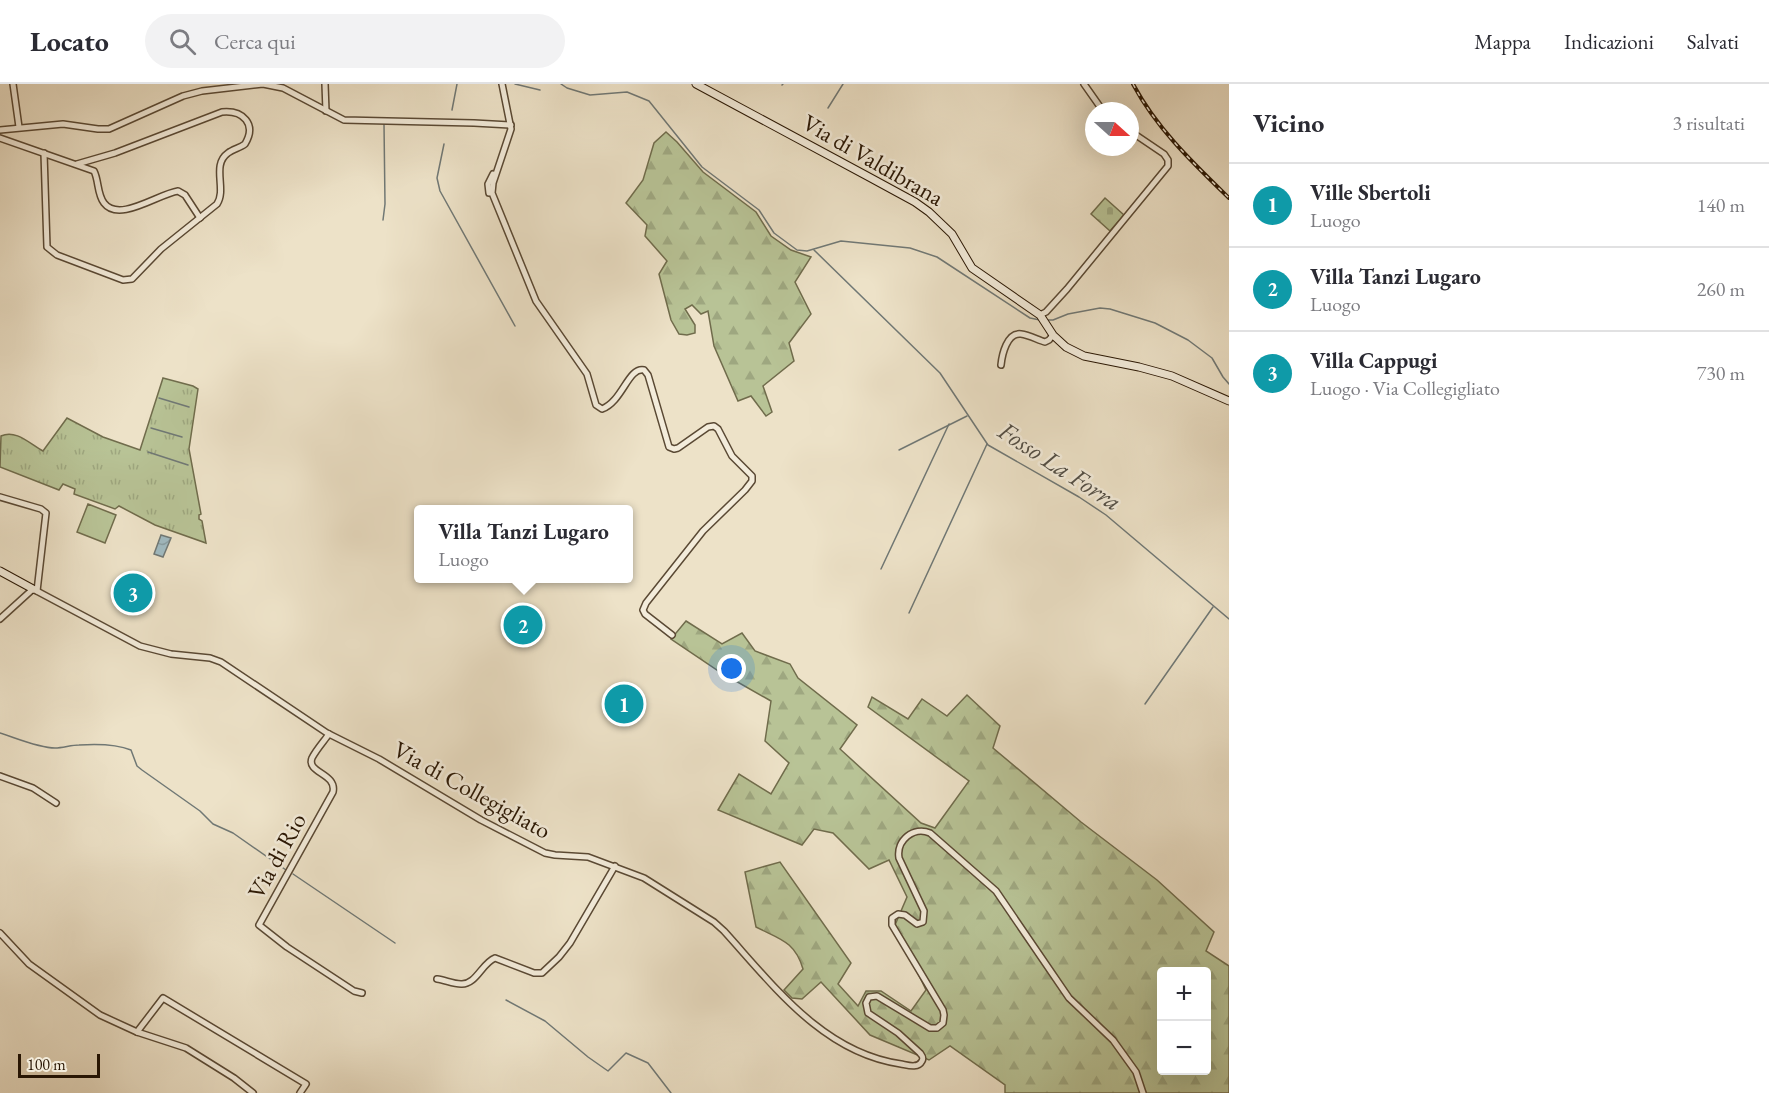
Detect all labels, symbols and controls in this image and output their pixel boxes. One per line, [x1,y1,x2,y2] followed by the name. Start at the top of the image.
[145,14,565,68] search box
[30,23,109,59] text: Locato
[166,25,199,58] icon: search
[214,27,296,56] text: Cerca qui
[1474,28,1531,55] text: Mappa
[1564,28,1654,55] text: Indicazioni
[1687,28,1739,55] text: Salvati
[1085,102,1139,156] north arrow
[1253,106,1324,140] text: Vicino
[797,107,950,213] street label: Via di Valdibrana
[1673,110,1745,136] text: 3 risultati
[1310,178,1431,207] text: Ville Sbertoli
[1267,192,1278,218] text: 1
[1697,192,1745,218] text: 140 m
[1310,207,1361,233] text: Luogo
[1310,262,1481,291] text: Villa Tanzi Lugaro
[1267,276,1278,302] text: 2
[1697,276,1745,302] text: 260 m
[1310,291,1361,317] text: Luogo
[1310,346,1438,375] text: Villa Cappugi
[1267,360,1278,386] text: 3
[1697,360,1745,386] text: 730 m
[1310,375,1500,401] text: Luogo · Via Collegigliato
[991,413,1128,518] water label: Fosso La Forra
[414,505,633,583] popup
[438,517,609,546] text: Villa Tanzi Lugaro
[438,546,489,572] text: Luogo
[114,570,152,616] pin: 3
[504,602,542,648] pin: 2
[717,654,746,683] your location
[604,682,644,726] pin: 1
[388,733,557,846] street label: Via di Collegigliato
[240,807,313,904] street label: Via di Rio
[1157,967,1211,1075] map controls
[1157,967,1211,1021] button: +
[1157,1021,1211,1075] button: −
[18,1051,100,1078] scale bar
[27,1054,66,1075] text: 100 m

